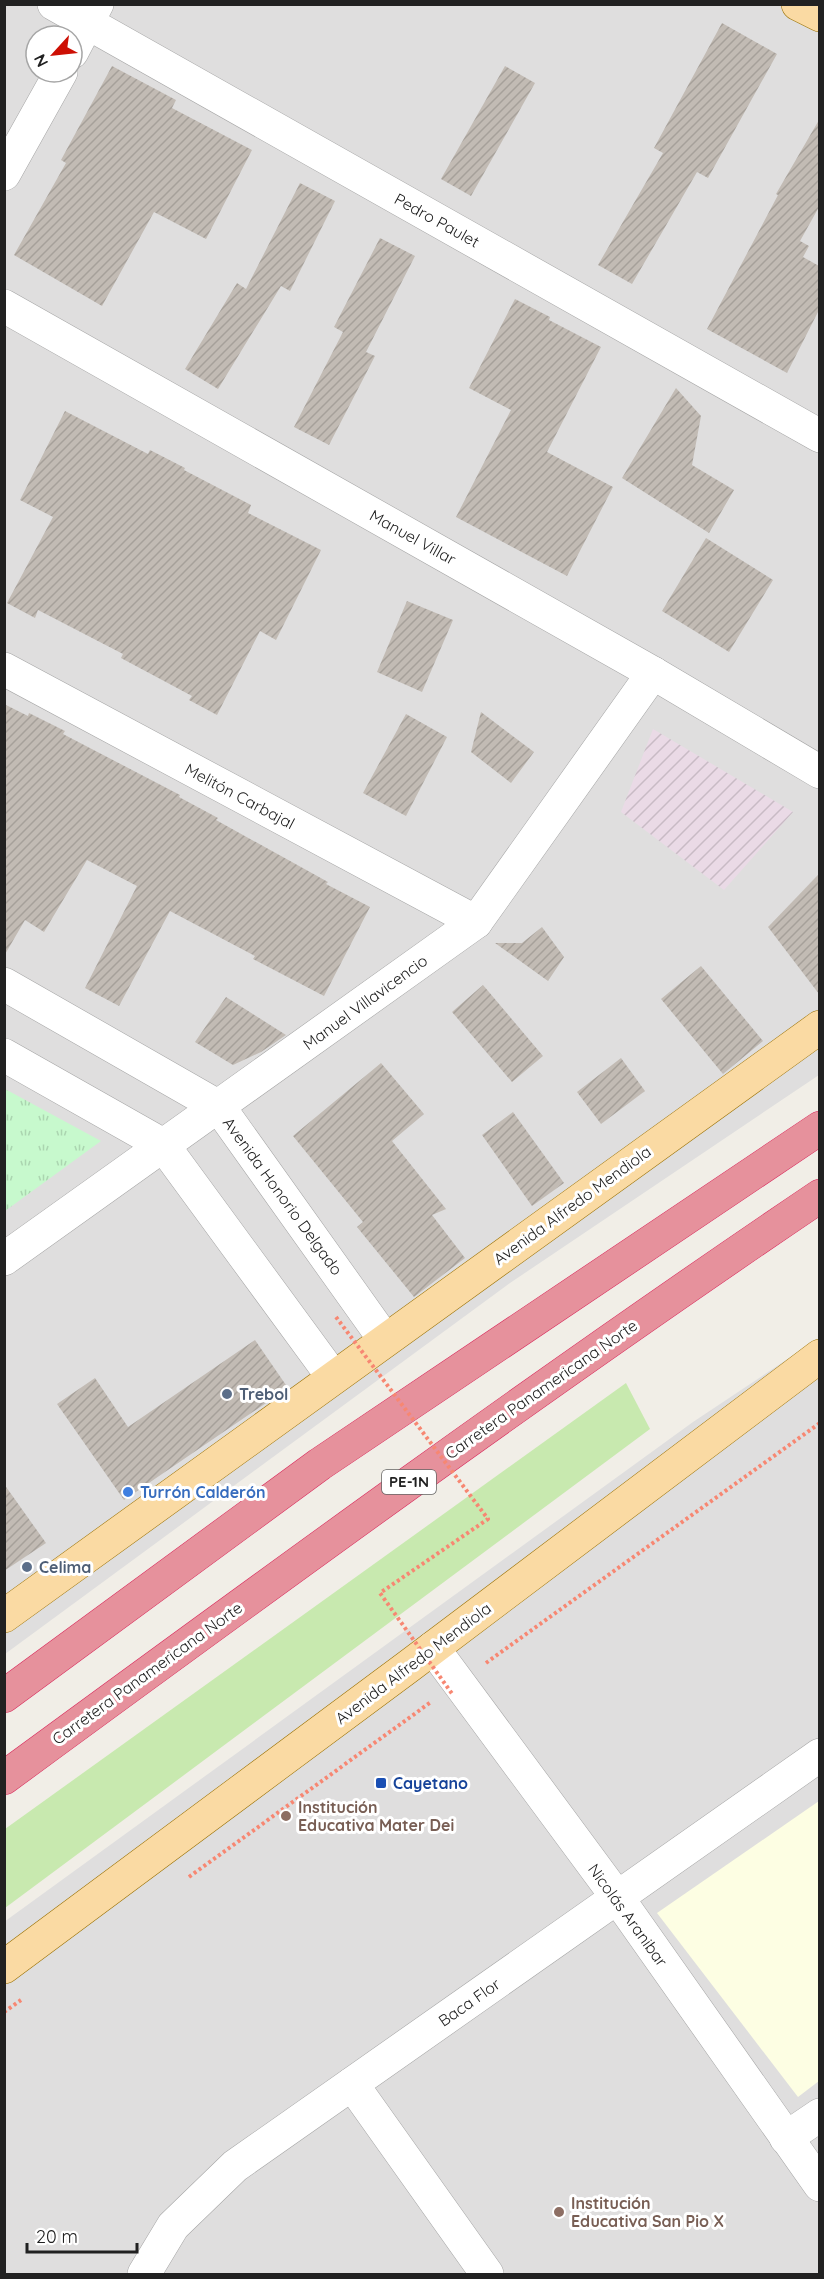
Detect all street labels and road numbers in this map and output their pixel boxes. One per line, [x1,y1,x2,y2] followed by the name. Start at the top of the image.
[391,188,483,252] street label: Pedro Paulet
[366,505,460,569] street label: Manuel Villar
[182,759,298,833] street label: Melitón Carbajal
[299,950,431,1054] street label: Manuel Villavicencio
[219,1113,347,1279] street label: Avenida Honorio Delgado
[489,1141,655,1269] street label: Avenida Alfredo Mendiola
[441,1315,641,1463] street label: Carretera Panamericana Norte
[382,1470,436,1494] road number: PE-1N
[48,1597,246,1749] street label: Carretera Panamericana Norte
[331,1598,495,1728] street label: Avenida Alfredo Mendiola
[584,1860,672,1970] street label: Nicolás Aranibar
[434,1973,504,2031] street label: Baca Flor

